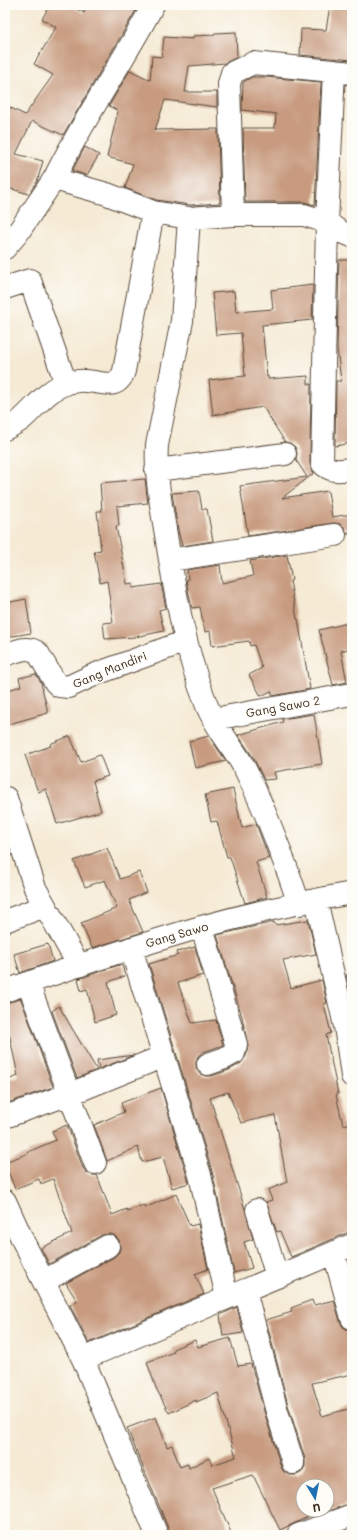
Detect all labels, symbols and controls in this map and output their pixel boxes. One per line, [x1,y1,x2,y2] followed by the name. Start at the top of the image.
[70,647,149,691] street label: Gang Mandiri
[244,692,321,720] street label: Gang Sawo 2
[144,917,210,951] street label: Gang Sawo
[295,1478,335,1518] north arrow
[312,1500,322,1516] text: U

